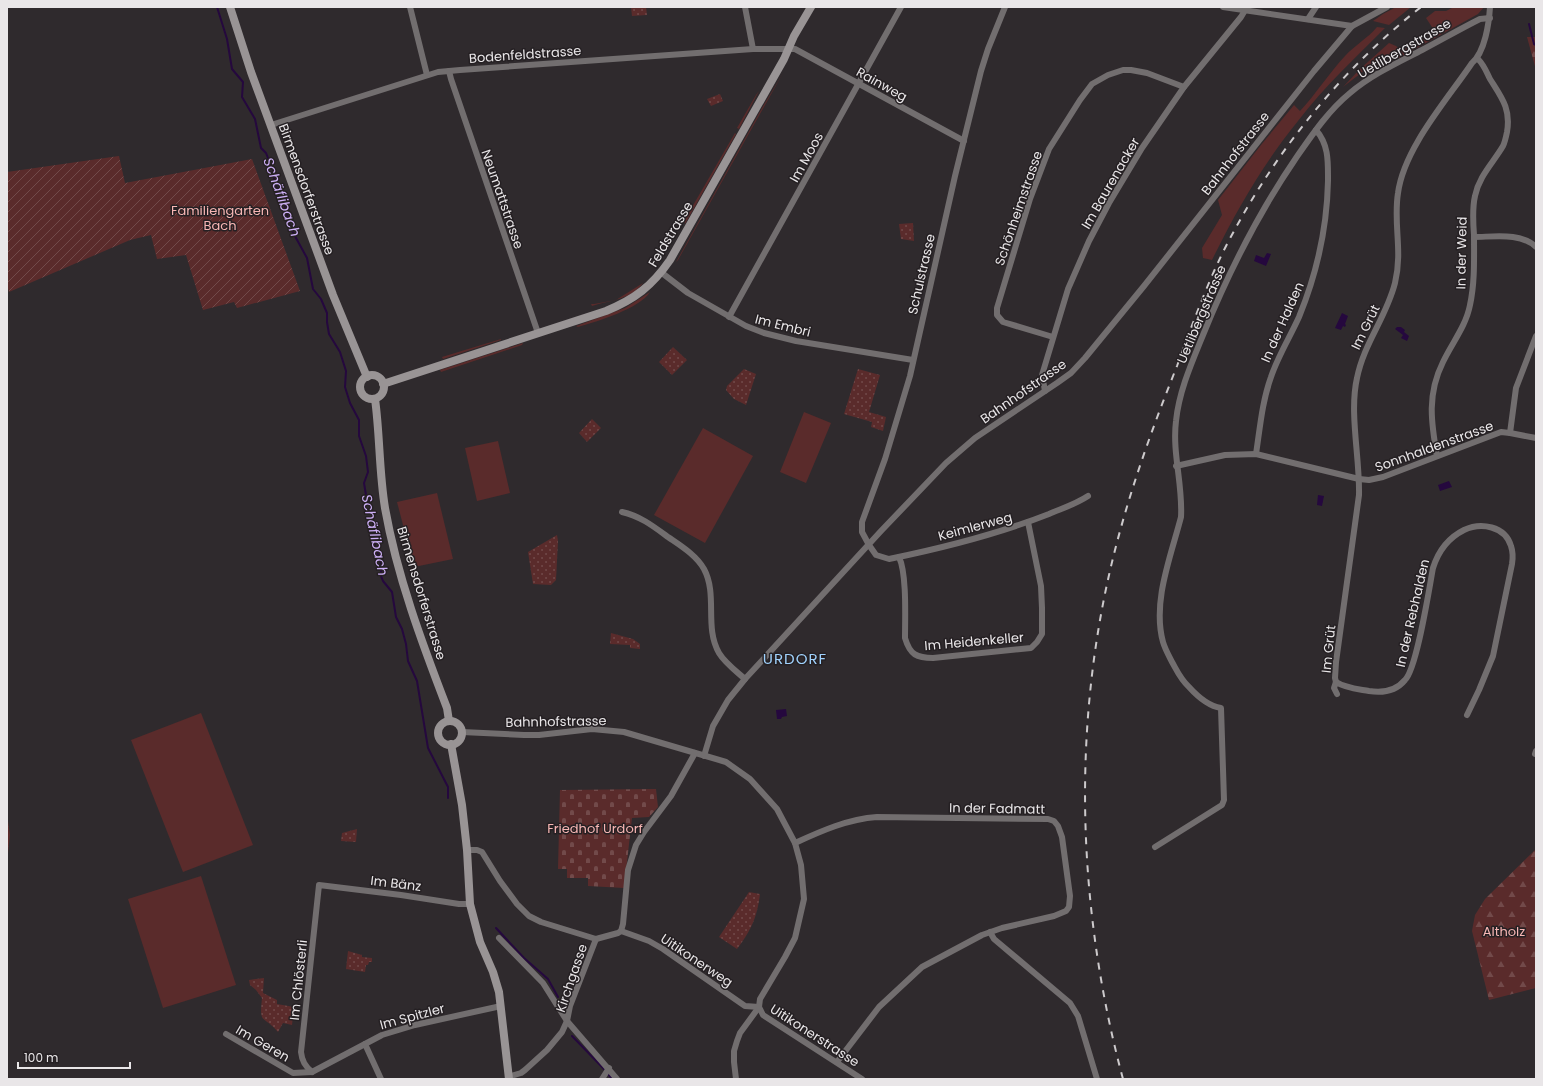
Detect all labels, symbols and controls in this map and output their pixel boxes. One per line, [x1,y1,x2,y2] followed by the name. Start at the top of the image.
[1354,14,1455,83] street label: Uetlibergstrasse
[468,41,582,68] street label: Bodenfeldstrasse
[853,63,911,106] street label: Rainweg
[1197,108,1274,199] street label: Bahnhofstrasse
[274,121,339,258] street label: Birmensdorferstrasse
[785,129,828,186] street label: Im Moos
[1077,134,1144,232] street label: Im Baurenacker
[477,147,528,251] street label: Neumattstrasse
[990,148,1047,268] street label: Schönheimstrasse
[258,155,306,239] water label: Schäflibach
[643,198,697,271] street label: Feldstrasse
[171,201,269,235] park label: Familiengarten Bach
[1451,216,1472,290] street label: In der Weid
[903,232,940,316] street label: Schulstrasse
[1172,262,1231,366] street label: Uetlibergstrasse
[1256,279,1309,365] street label: In der Halden
[1346,301,1385,353] street label: Im Grüt
[753,309,813,342] street label: Im Embri
[976,355,1070,428] street label: Bahnhofstrasse
[1372,416,1496,477] street label: Sonnhaldenstrasse
[357,492,393,578] water label: Schäflibach
[936,507,1014,546] street label: Keimlerweg
[392,524,451,662] street label: Birmensdorferstrasse
[1391,557,1434,669] street label: In der Rebhalden
[1317,624,1340,674] street label: Im Grüt
[924,628,1025,655] street label: Im Heidenkeller
[763,648,827,669] district label: URDORF
[505,711,607,732] street label: Bahnhofstrasse
[949,798,1045,819] street label: In der Fadmatt
[547,819,643,838] park label: Friedhof Urdorf
[369,871,423,896] street label: Im Bänz
[1483,922,1525,941] park label: Altholz
[657,929,737,992] street label: Uitikonerweg
[285,939,312,1021] street label: Im Chlösterli
[551,941,592,1015] street label: Kirchgasse
[378,999,447,1034] street label: Im Spitzler
[766,999,863,1071] street label: Uitikonerstrasse
[232,1020,293,1067] street label: Im Geren
[18,1044,130,1070] scale bar
[24,1049,58,1066] text: 100 m

